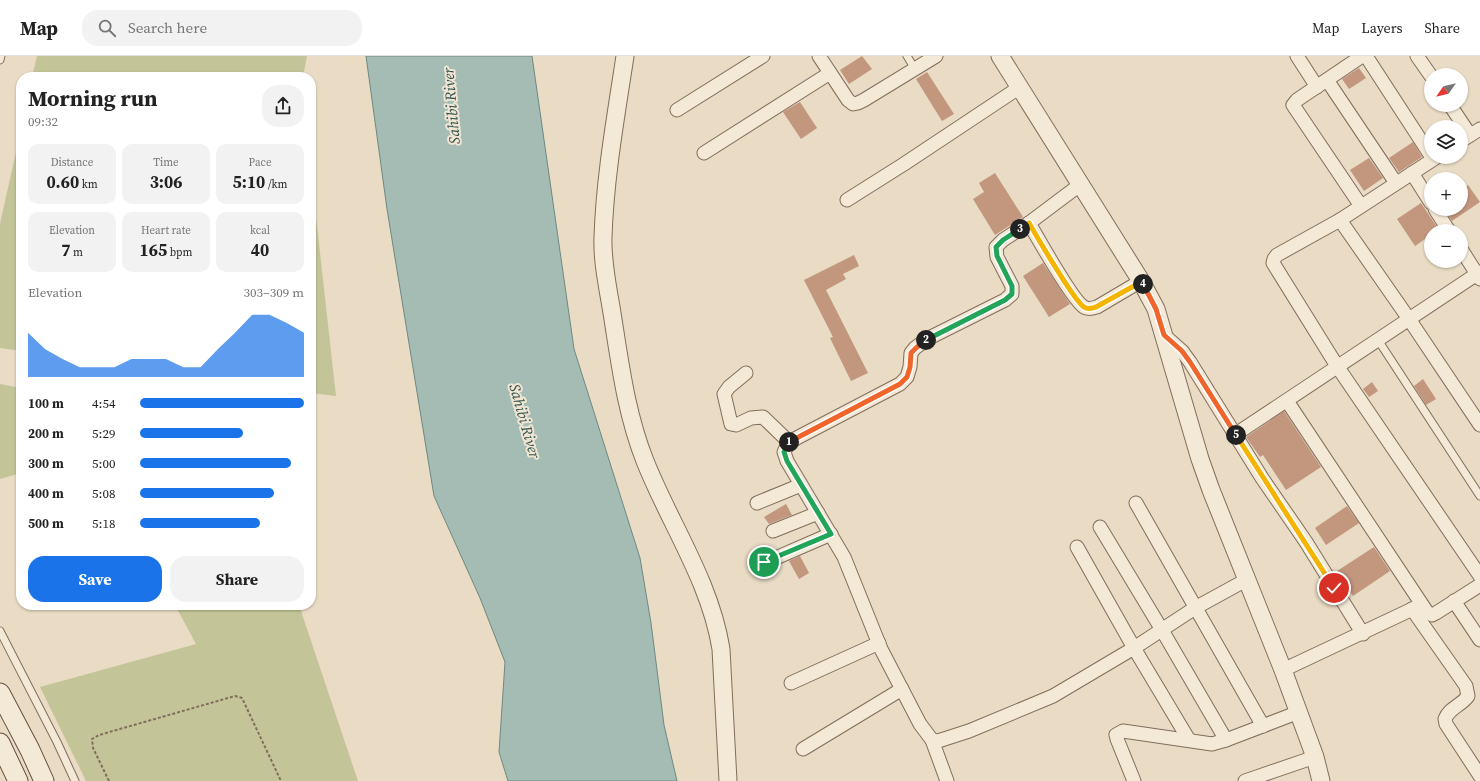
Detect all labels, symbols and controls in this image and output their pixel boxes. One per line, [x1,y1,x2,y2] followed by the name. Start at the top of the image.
[82,10,362,46] search box
[20,15,58,41] text: Map
[96,17,118,39] icon: search
[128,17,207,38] text: Search here
[1312,18,1339,38] text: Map
[1361,18,1403,38] text: Layers
[1425,18,1460,38] text: Share
[437,66,465,145] water label: Sahibi River
[1424,68,1468,112] north arrow
[1424,68,1468,268] map controls
[28,83,158,113] text: Morning run
[262,85,304,127] button: share
[28,113,58,130] text: 09:32
[1424,120,1468,164] button: layers
[51,155,93,170] text: Distance
[153,155,179,170] text: Time
[248,155,272,170] text: Pace
[46,170,79,194] text: 0.60
[150,170,182,194] text: 3:06
[233,170,265,194] text: 5:10
[1424,172,1468,216] button: +
[79,177,98,192] text: km
[265,177,287,192] text: /km
[1010,219,1030,239] pin: 3
[1017,221,1023,236] text: 3
[49,223,95,238] text: Elevation
[141,223,191,238] text: Heart rate
[250,223,270,238] text: kcal
[1424,224,1468,268] button: −
[61,238,70,262] text: 7
[140,238,167,262] text: 165
[251,238,269,262] text: 40
[70,245,83,260] text: m
[167,245,192,260] text: bpm
[1133,274,1153,294] pin: 4
[1140,276,1146,291] text: 4
[28,284,82,301] text: Elevation
[244,284,304,301] text: 303–309 m
[916,330,936,350] pin: 2
[923,332,929,347] text: 2
[504,381,546,462] water label: Sahibi River
[28,395,64,412] text: 100 m
[92,395,115,412] text: 4:54
[28,425,64,442] text: 200 m
[92,425,115,442] text: 5:29
[1226,425,1246,445] pin: 5
[1233,427,1239,442] text: 5
[779,432,799,452] pin: 1
[786,434,792,449] text: 1
[28,455,64,472] text: 300 m
[92,455,115,472] text: 5:00
[28,485,64,502] text: 400 m
[92,485,115,502] text: 5:08
[28,515,64,532] text: 500 m
[92,515,115,532] text: 5:18
[747,545,781,579] pin
[753,551,775,573] icon: arrive
[28,556,162,602] button: Save
[170,556,304,602] button: Share
[1317,571,1351,605] pin
[1323,577,1345,599] icon: check

